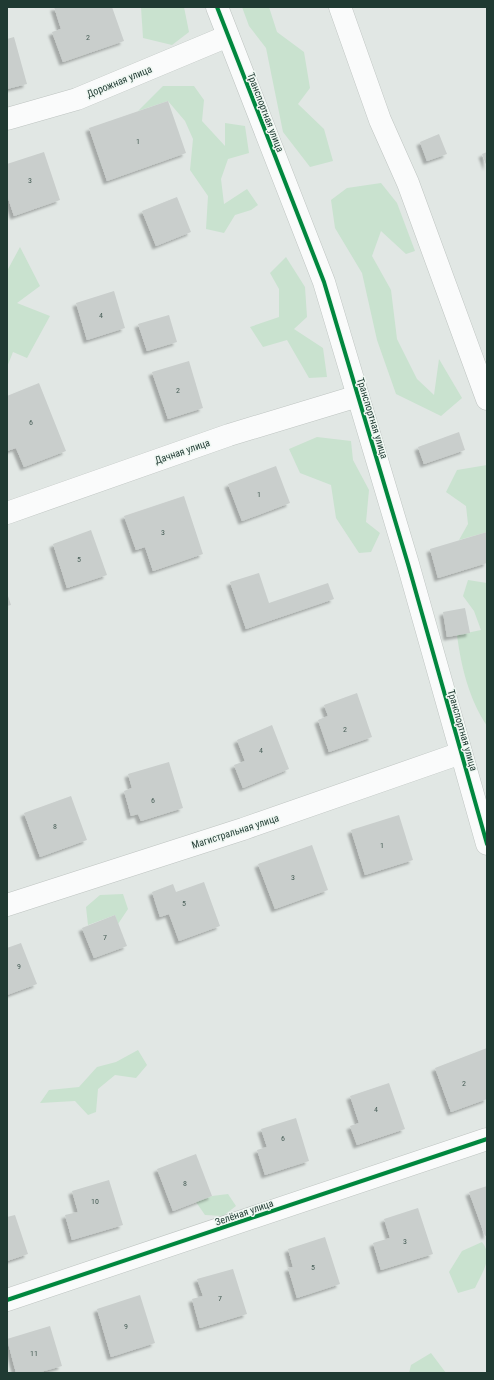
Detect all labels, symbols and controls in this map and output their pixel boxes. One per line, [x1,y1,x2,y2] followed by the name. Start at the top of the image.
[86,33,90,42] house number: 2
[85,63,154,100] street label: Дорожная улица
[245,71,286,154] street label: Транспортная улица
[136,137,140,146] house number: 1
[28,176,32,185] house number: 3
[99,311,103,320] house number: 4
[355,376,390,460] street label: Транспортная улица
[176,386,180,395] house number: 2
[29,418,33,427] house number: 6
[153,437,211,466] street label: Дачная улица
[257,490,261,499] house number: 1
[161,528,165,537] house number: 3
[77,555,81,564] house number: 5
[446,688,479,772] street label: Транспортная улица
[343,725,347,734] house number: 2
[259,746,263,755] house number: 4
[151,796,155,805] house number: 6
[190,812,280,851] street label: Магистральная улица
[53,822,57,831] house number: 8
[380,841,384,850] house number: 1
[291,873,295,882] house number: 3
[182,899,186,908] house number: 5
[103,933,107,942] house number: 7
[17,962,21,971] house number: 9
[462,1079,466,1088] house number: 2
[374,1105,378,1114] house number: 4
[281,1134,285,1143] house number: 6
[183,1179,187,1188] house number: 8
[91,1197,99,1206] house number: 10
[214,1197,275,1228] street label: Зелёная улица
[403,1237,407,1246] house number: 3
[311,1263,315,1272] house number: 5
[218,1294,222,1303] house number: 7
[124,1322,128,1331] house number: 9
[30,1349,38,1358] house number: 11

